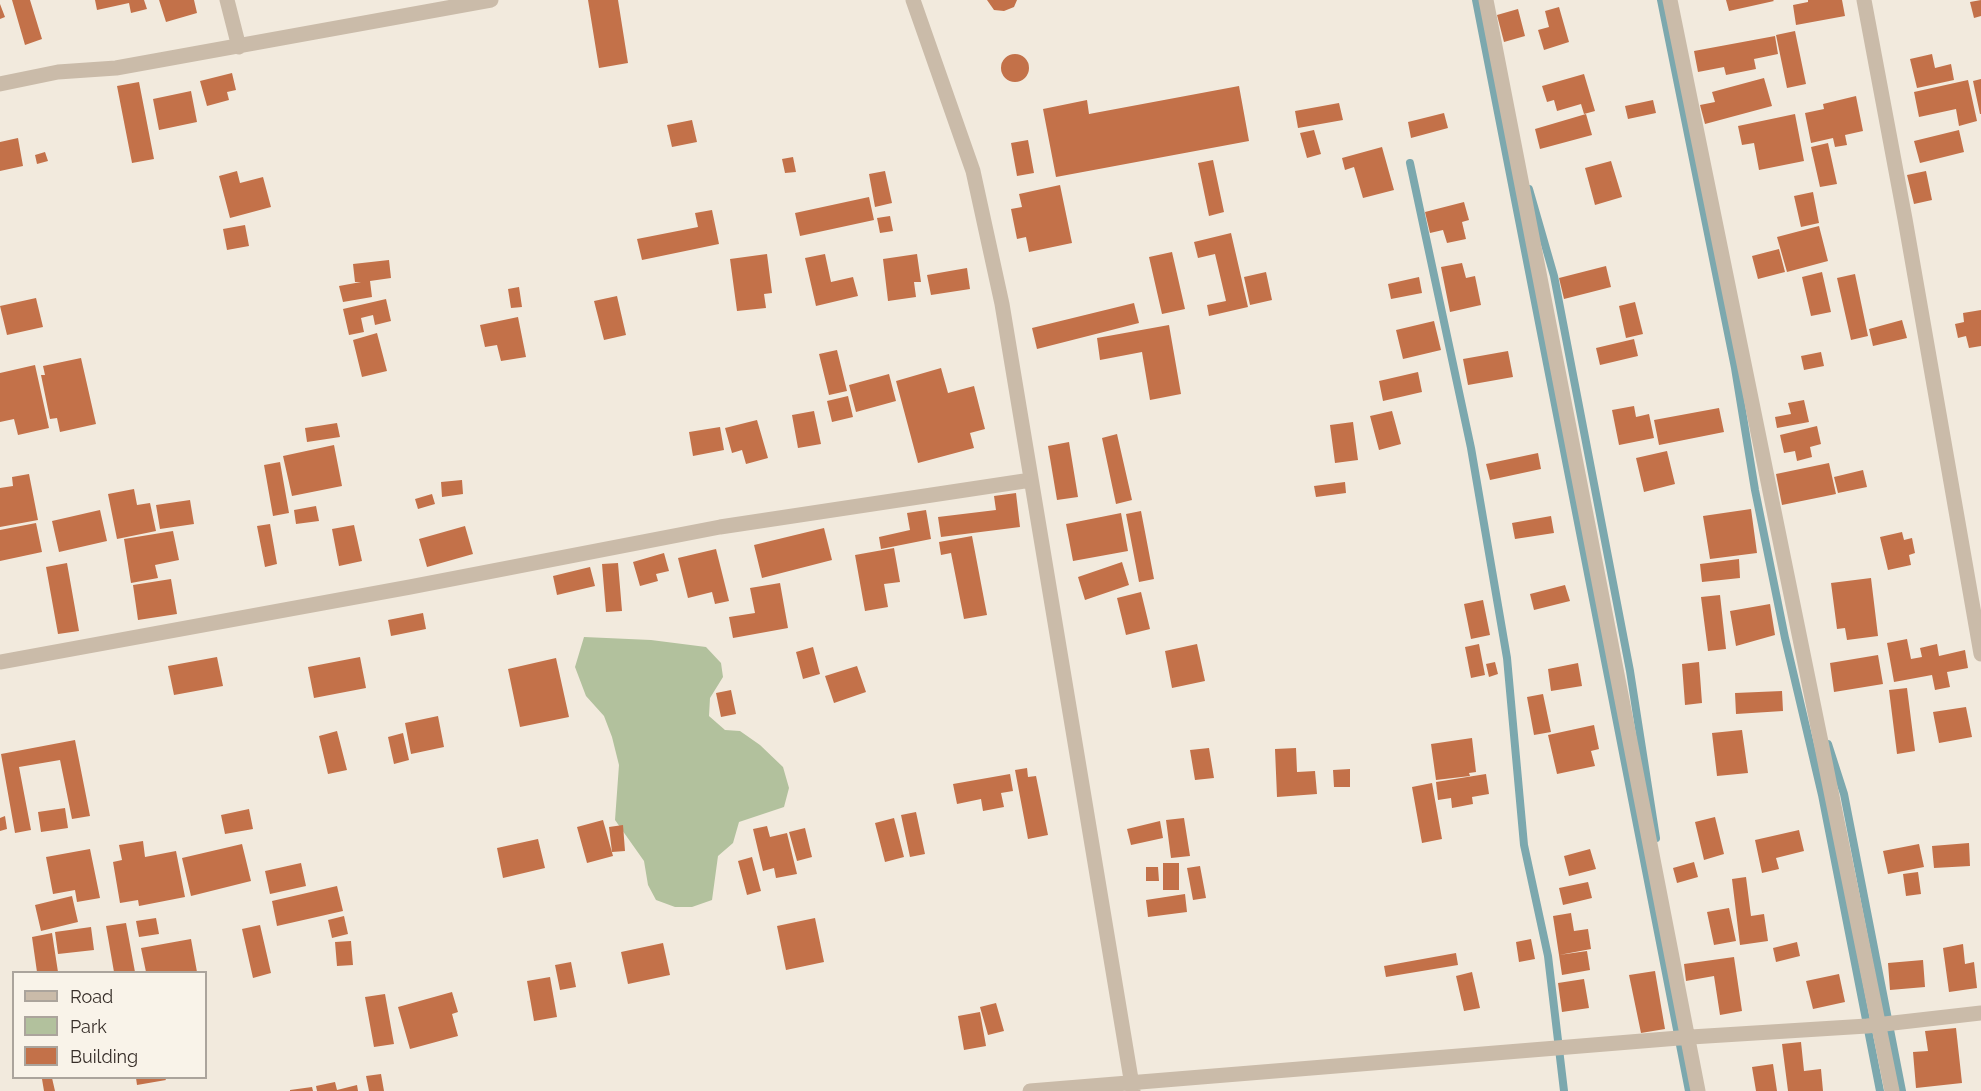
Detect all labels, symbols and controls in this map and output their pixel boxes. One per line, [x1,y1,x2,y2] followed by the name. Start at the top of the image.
[12,971,207,1079] legend
[70,986,113,1007] text: Road
[70,1016,107,1037] text: Park
[70,1046,138,1067] text: Building

